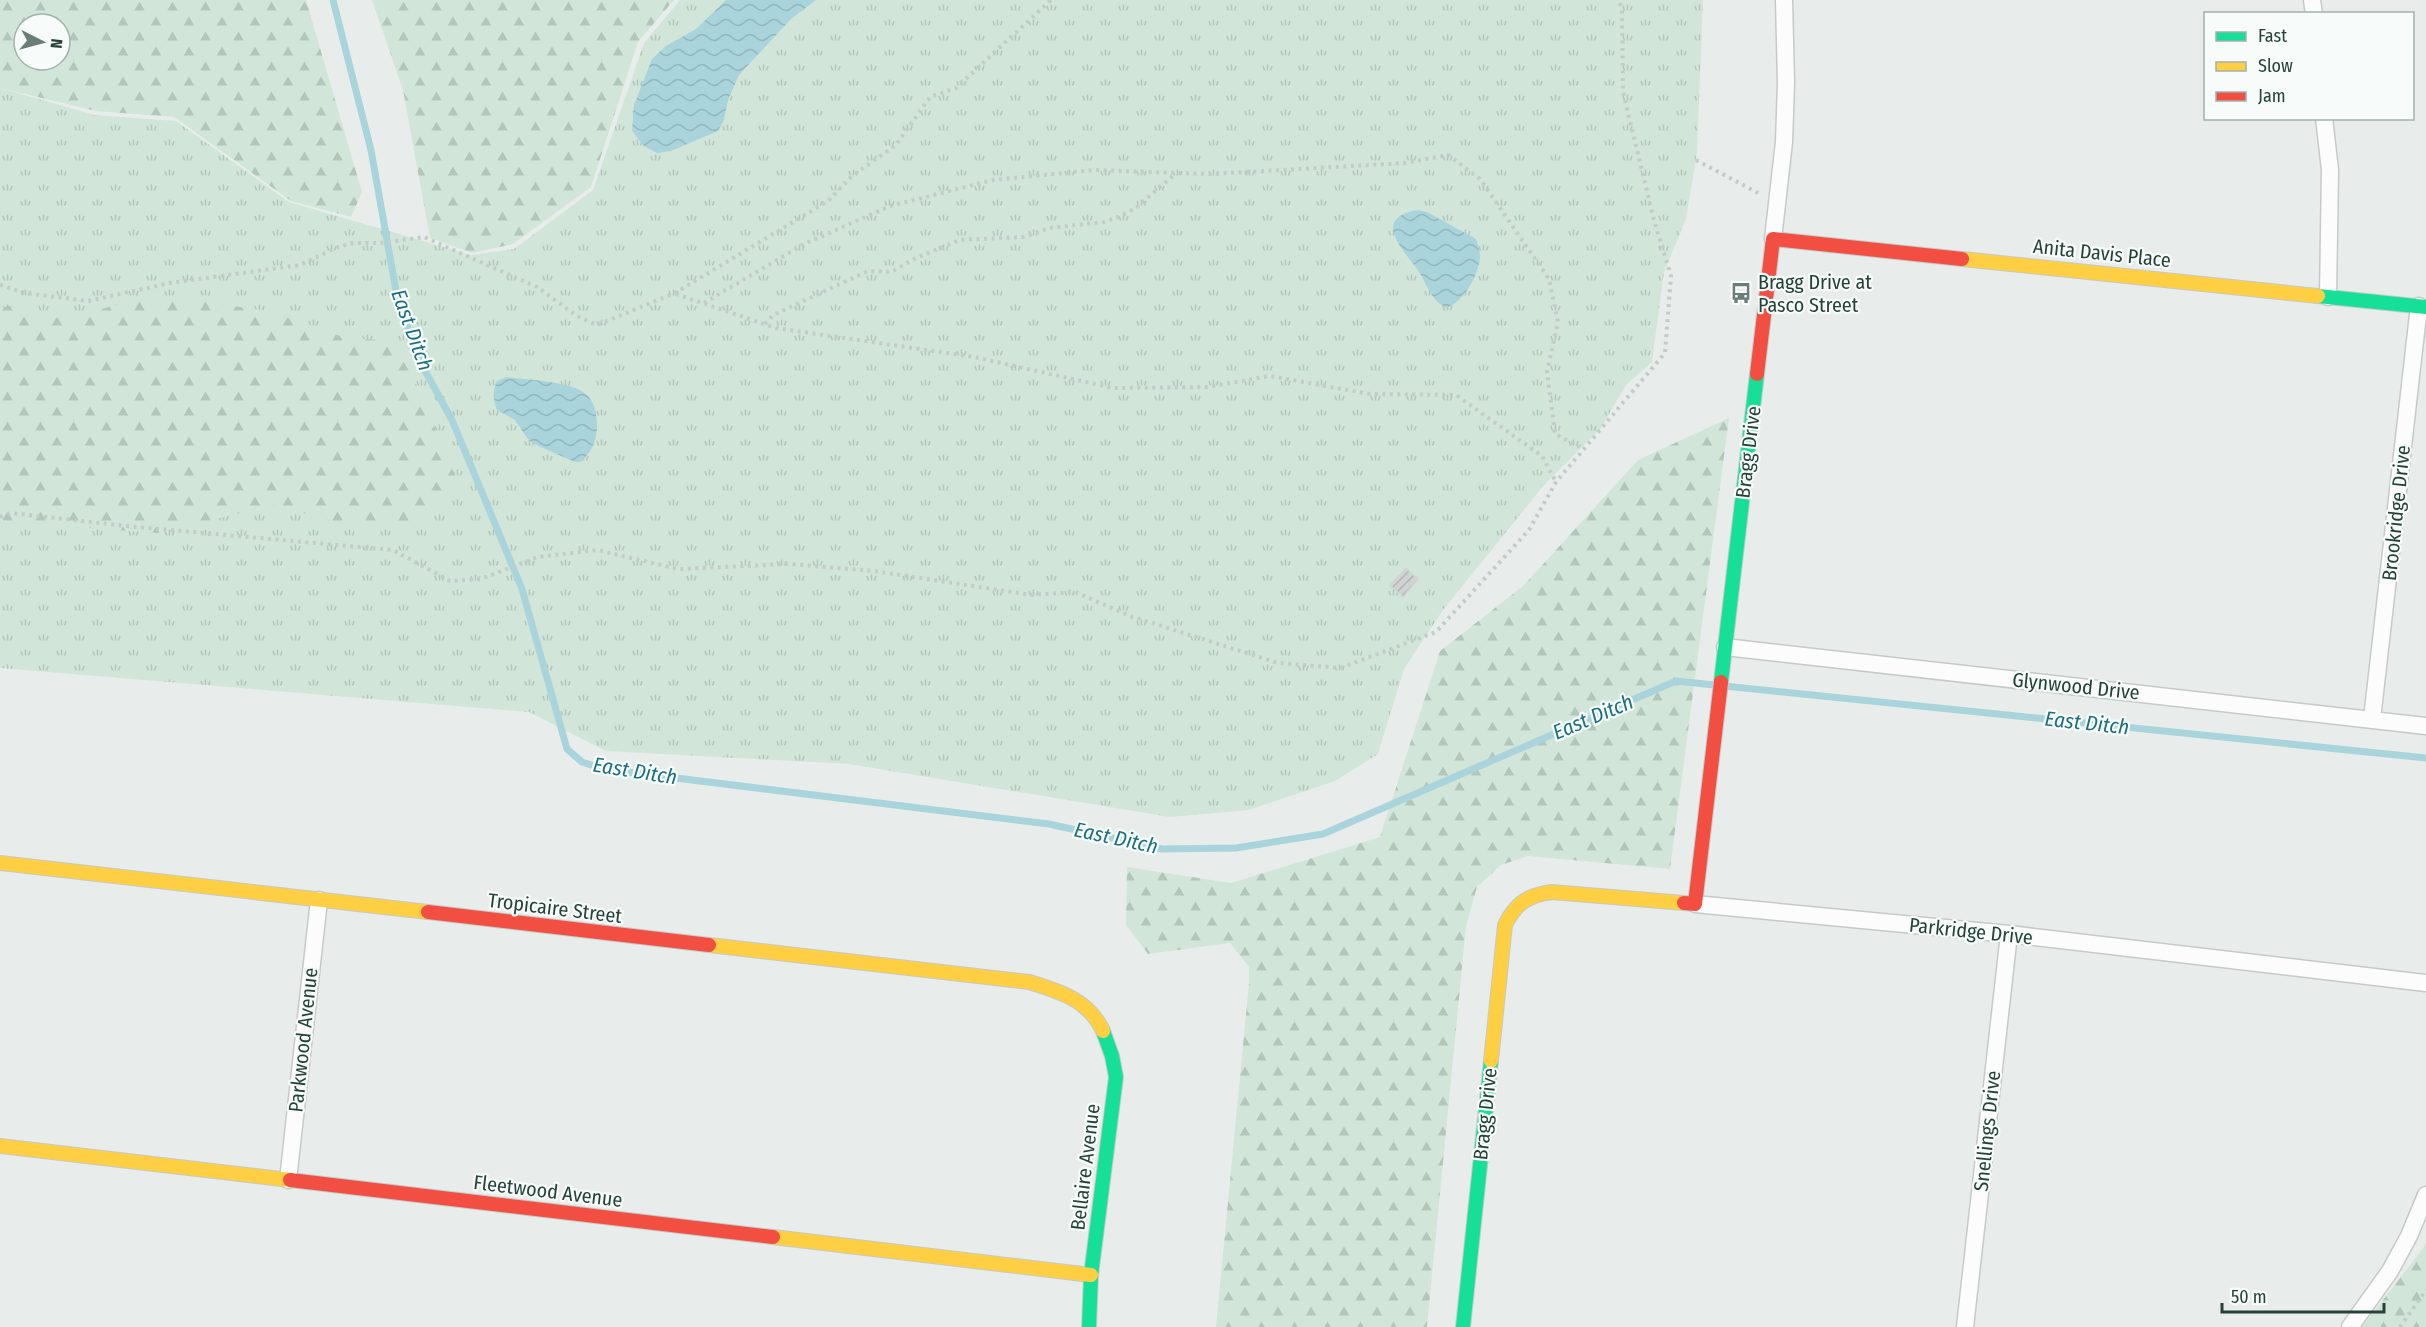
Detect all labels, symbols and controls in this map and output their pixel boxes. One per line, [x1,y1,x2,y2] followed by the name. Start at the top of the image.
[12,12,72,72] north arrow
[2204,12,2414,120] legend
[2258,25,2287,47] text: Fast
[46,38,66,49] text: N
[2258,55,2293,77] text: Slow
[2258,85,2286,107] text: Jam
[2032,234,2172,272] street label: Anita Davis Place
[1758,270,1872,317] place label: Bragg Drive at Pasco Street
[1729,281,1753,305] bus stop icon: Bragg Drive at Pasco Street
[385,286,439,374] water label: East Ditch
[1730,405,1766,499] street label: Bragg Drive
[2377,444,2415,582] street label: Brookridge Drive
[2011,667,2141,705] street label: Glynwood Drive
[1549,688,1637,746] water label: East Ditch
[2043,706,2131,740] water label: East Ditch
[591,752,679,790] water label: East Ditch
[1072,816,1160,860] water label: East Ditch
[487,888,624,928] street label: Tropicaire Street
[1908,913,2034,949] street label: Parkridge Drive
[283,967,323,1113] street label: Parkwood Avenue
[1468,1067,1502,1161] street label: Bragg Drive
[1969,1069,2005,1193] street label: Snellings Drive
[1065,1102,1105,1232] street label: Bellaire Avenue
[472,1170,624,1212] street label: Fleetwood Avenue
[2222,1276,2384,1314] scale bar
[2231,1286,2267,1308] text: 50 m

